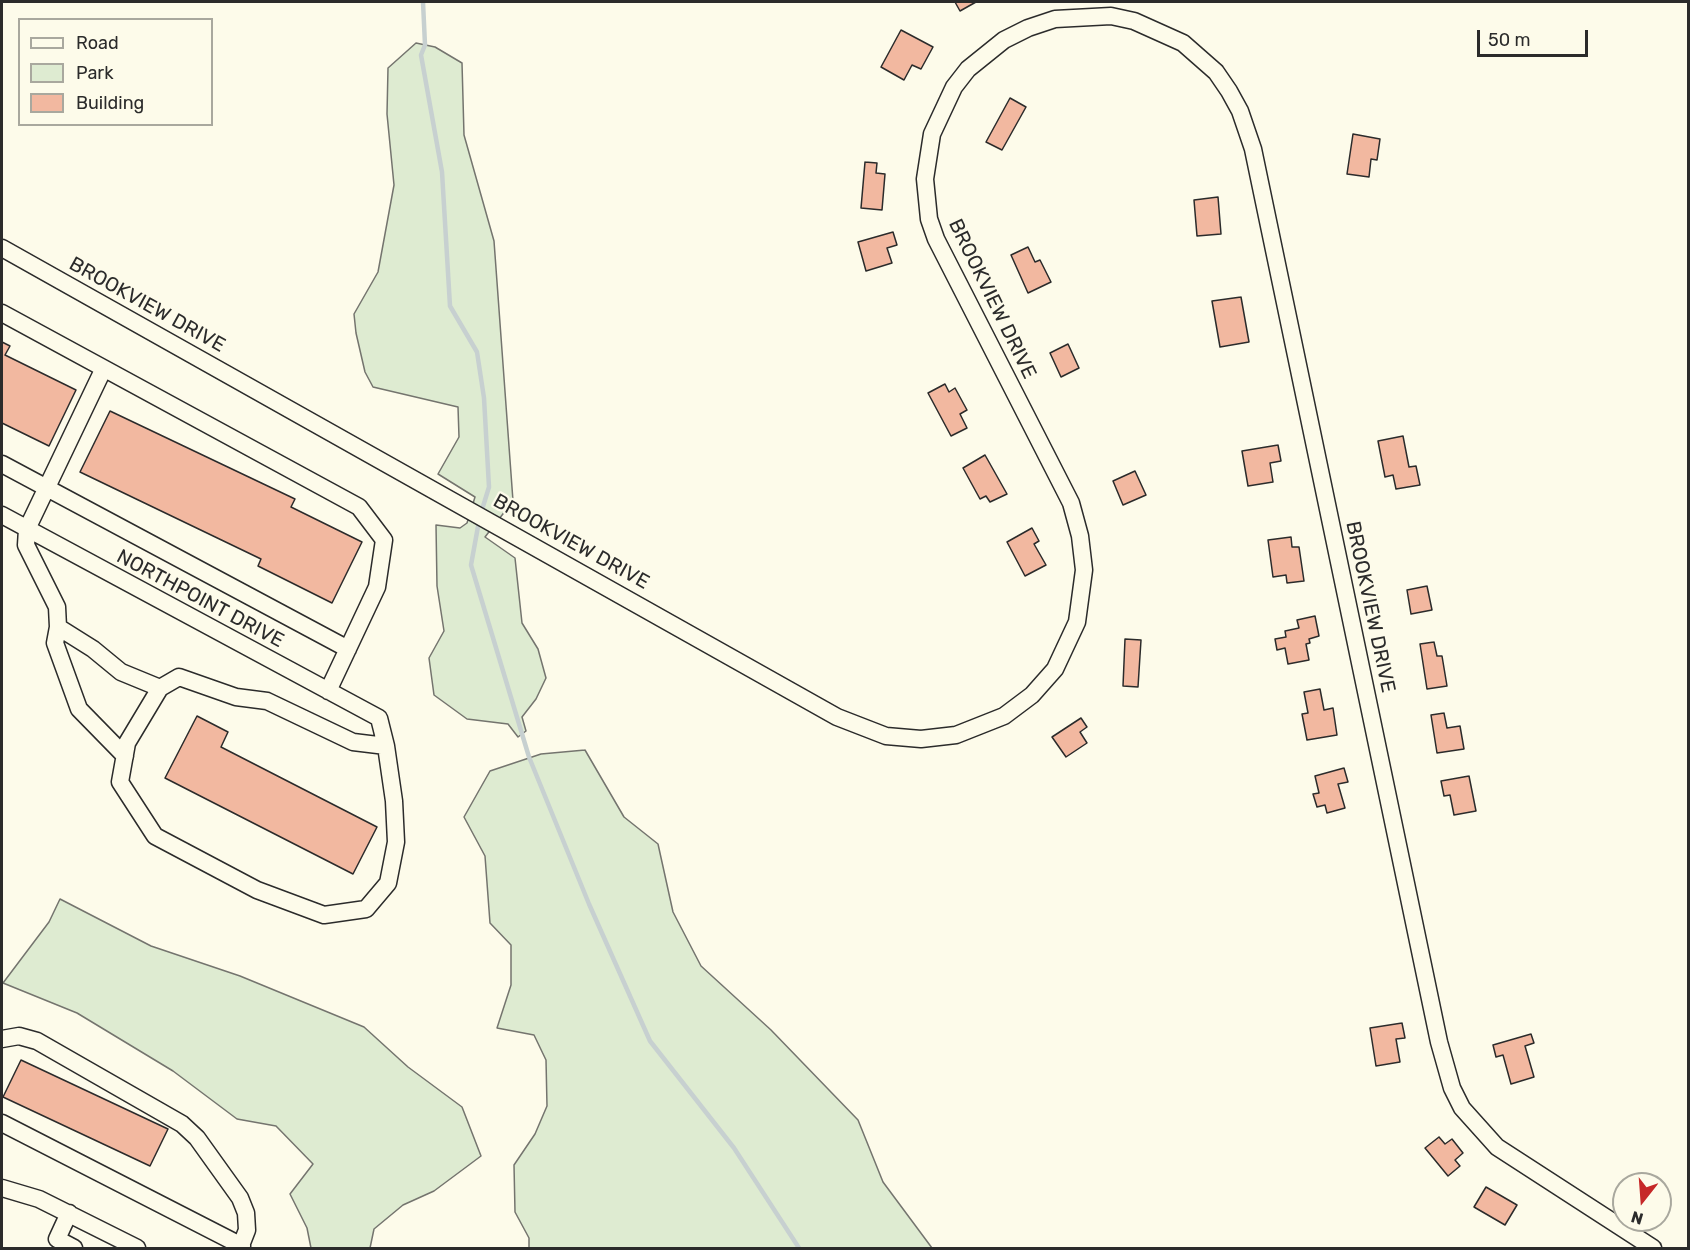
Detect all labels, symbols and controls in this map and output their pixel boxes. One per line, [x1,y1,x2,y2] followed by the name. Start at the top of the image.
[18,18,213,126] legend
[1480,18,1591,56] scale bar
[1488,29,1531,51] text: 50 m
[76,32,119,54] text: Road
[76,62,113,84] text: Park
[76,92,144,114] text: Building
[943,215,1041,383] street label: BROOKVIEW DRIVE
[65,252,229,358] street label: BROOKVIEW DRIVE
[489,489,653,595] street label: BROOKVIEW DRIVE
[1340,519,1400,695] street label: BROOKVIEW DRIVE
[112,545,288,653] street label: NORTHPOINT DRIVE
[1612,1172,1672,1232] north arrow
[1629,1207,1645,1229] text: N

